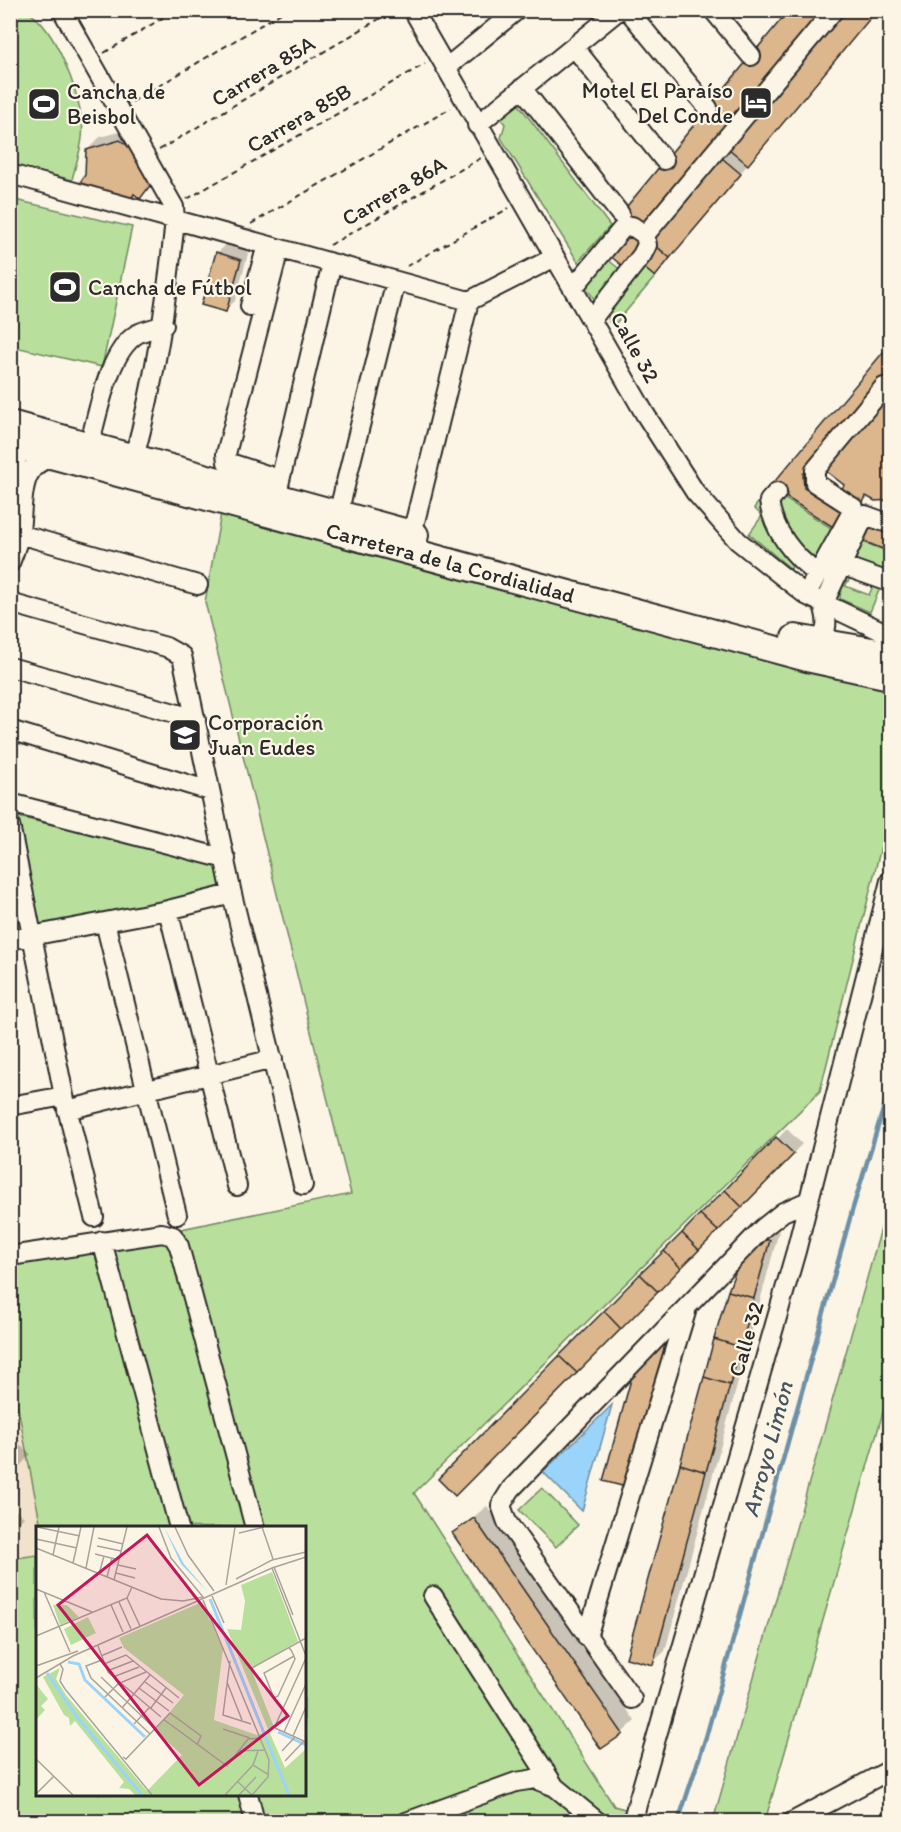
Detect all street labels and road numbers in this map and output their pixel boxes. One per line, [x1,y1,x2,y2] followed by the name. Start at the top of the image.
[206,30,320,112] street label: Carrera 85A
[242,77,356,159] street label: Carrera 85B
[337,150,451,232] street label: Carrera 86A
[605,307,666,388] street label: Calle 32
[323,516,578,609] street label: Carretera de la Cordialidad
[722,1298,770,1380] street label: Calle 32

